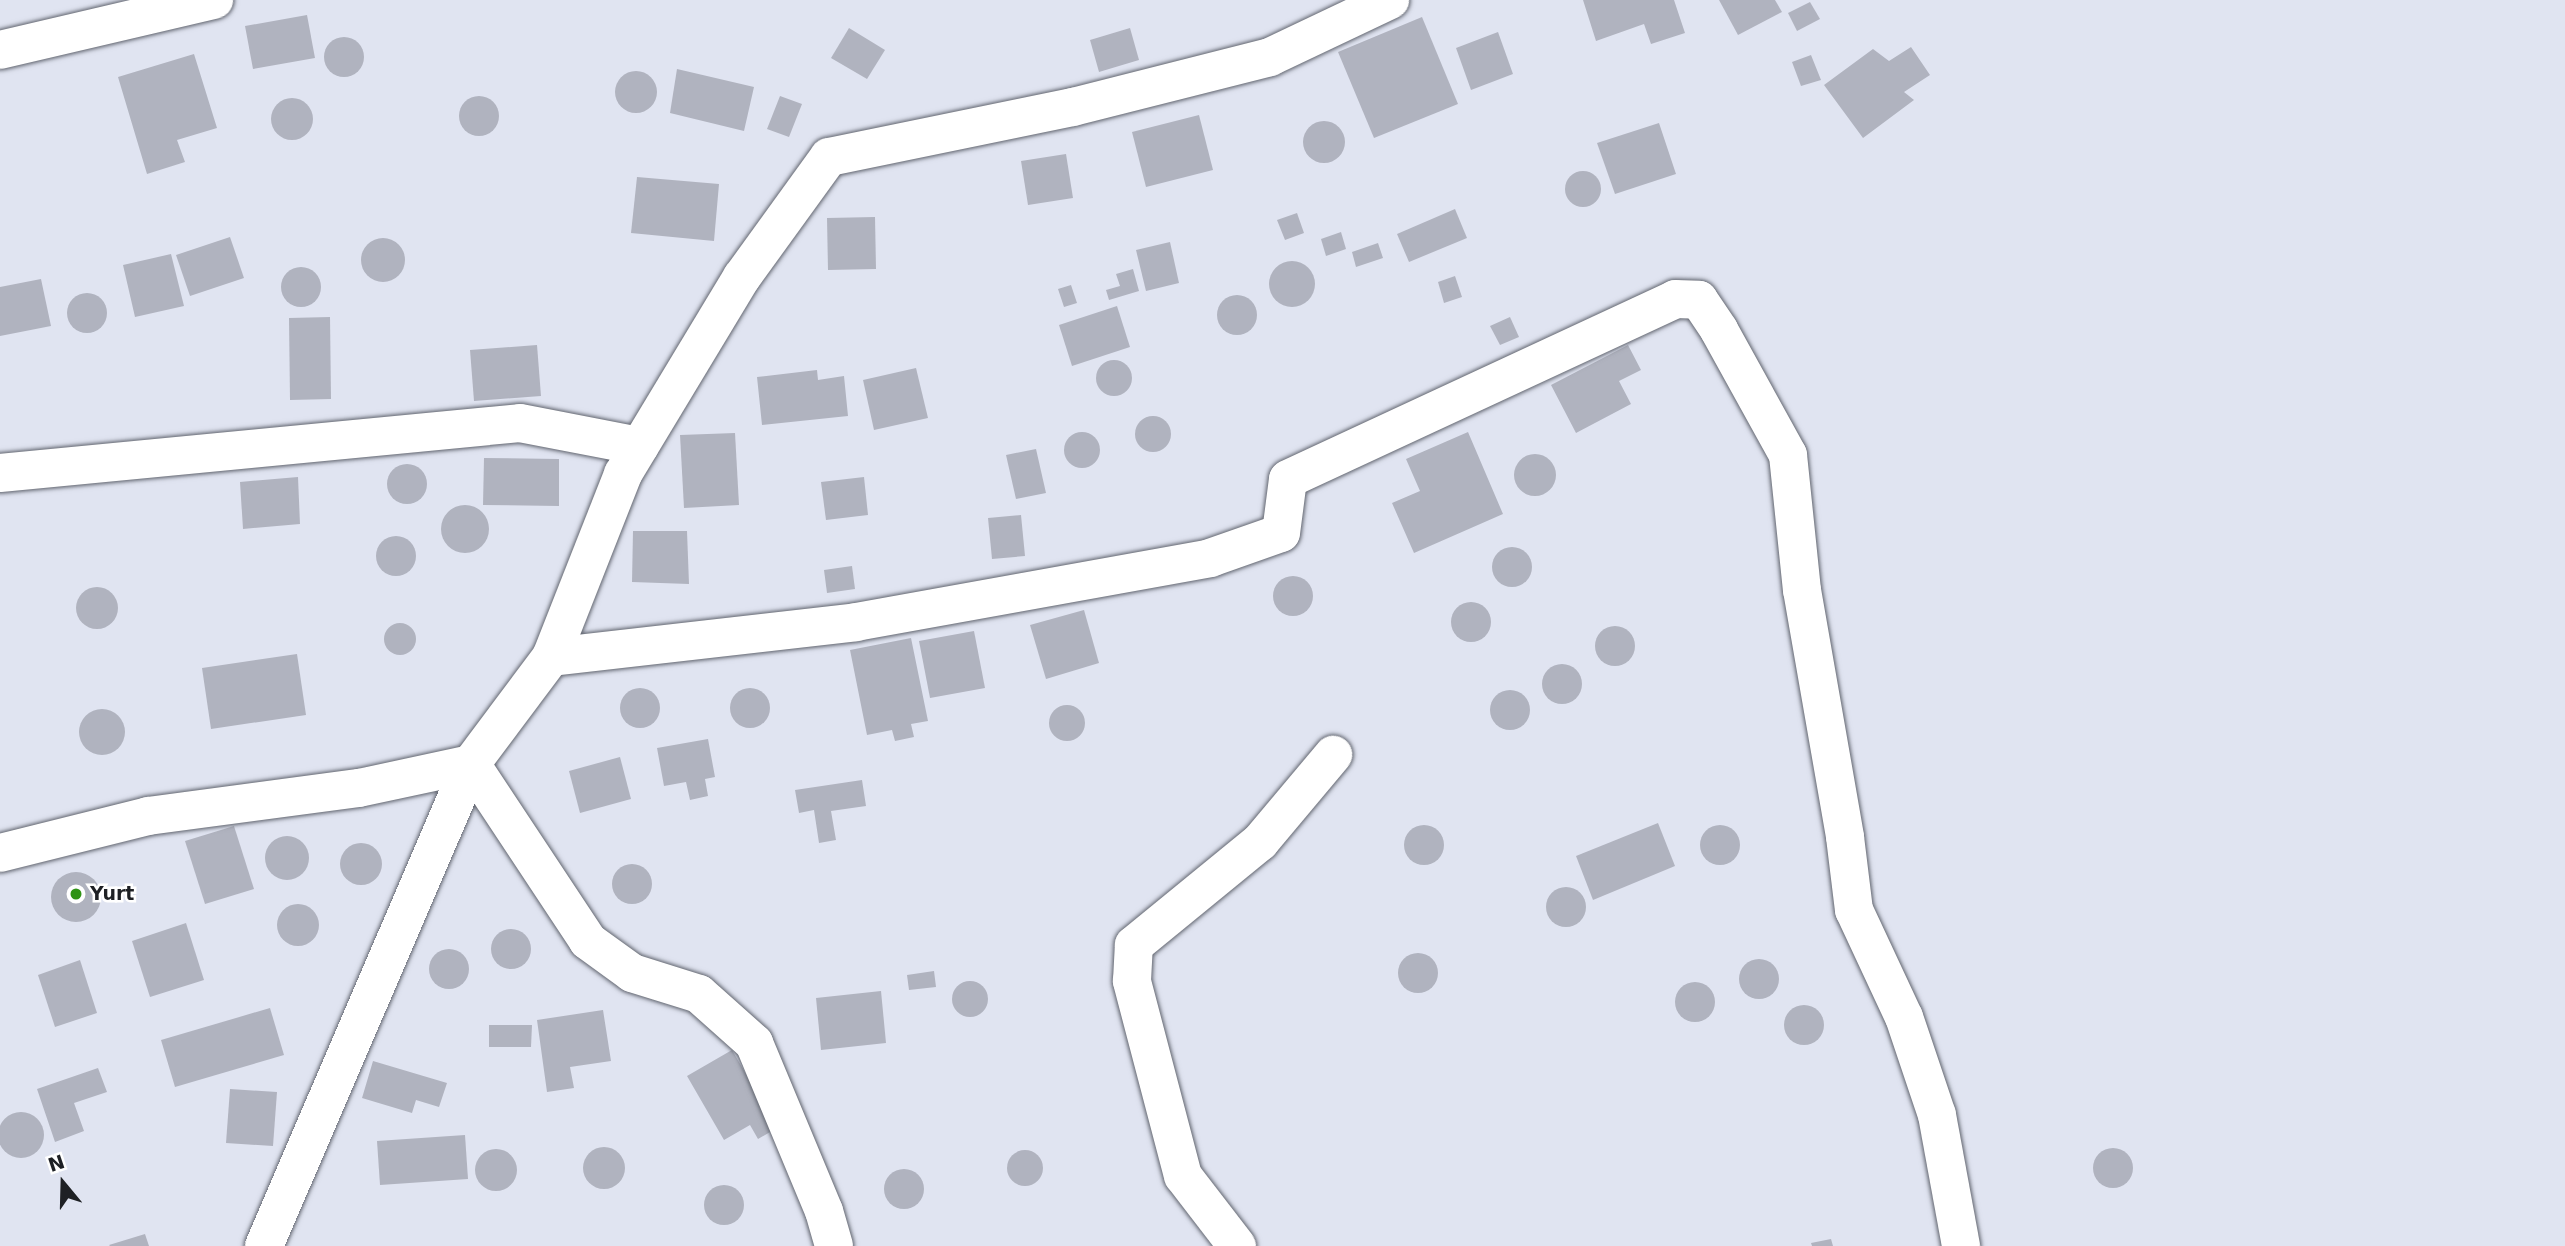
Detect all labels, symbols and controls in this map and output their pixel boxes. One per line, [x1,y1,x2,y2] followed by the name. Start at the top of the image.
[90,883,134,905] place label: Yurt
[68,886,84,902] marker: Yurt
[28,1148,98,1218] north arrow
[45,1150,67,1176] text: N

